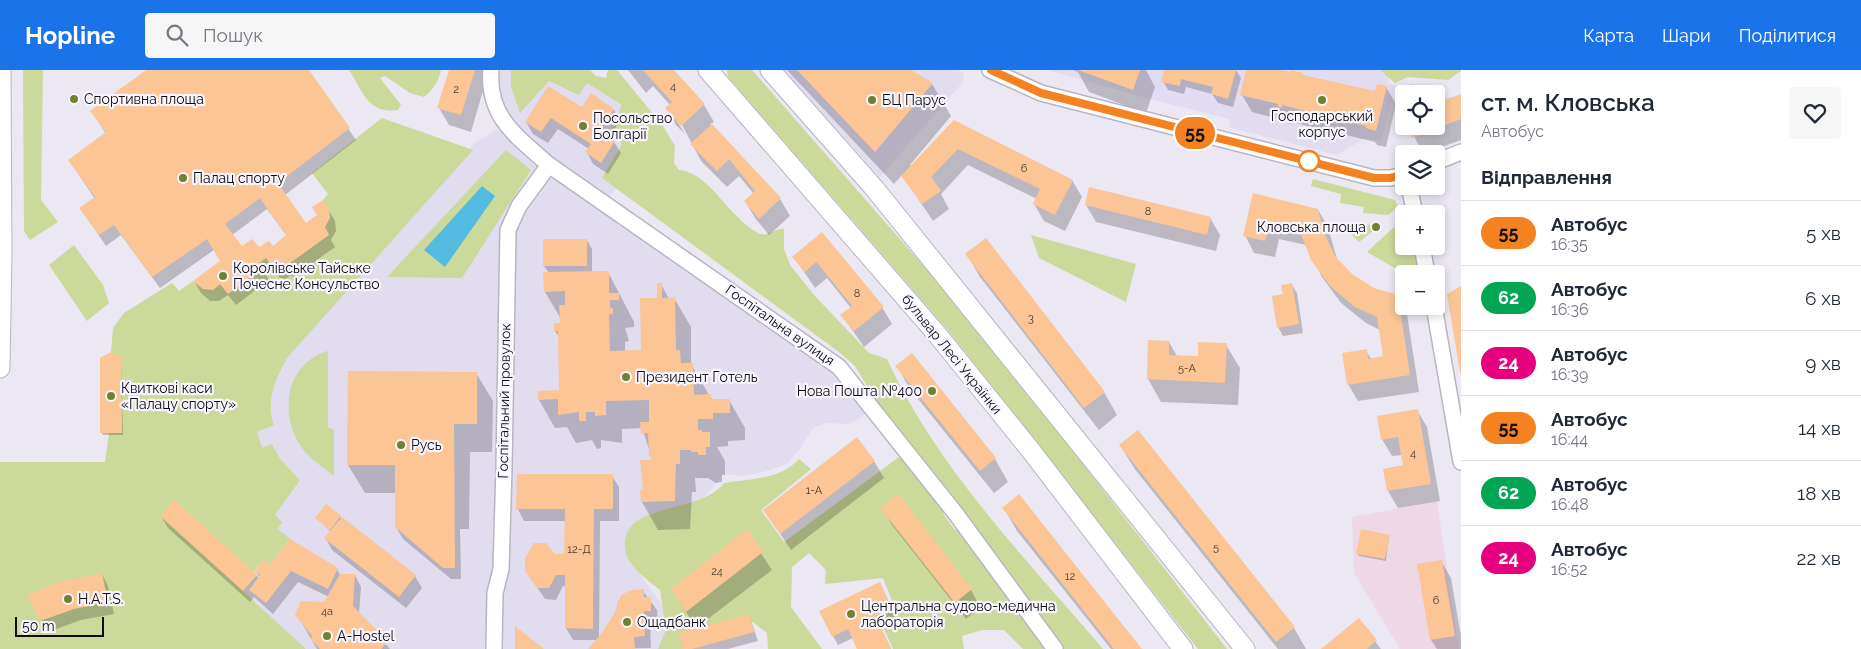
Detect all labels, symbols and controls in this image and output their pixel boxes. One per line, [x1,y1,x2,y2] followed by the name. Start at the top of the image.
[145,13,495,58] search box
[25,21,115,50] text: Hopline
[163,21,191,49] icon: search
[203,24,263,46] text: Пошук
[1583,25,1634,46] text: Карта
[1662,25,1711,46] text: Шари
[1739,25,1836,46] text: Поділитися
[670,80,676,93] house number: 4
[453,83,459,96] house number: 2
[1395,85,1445,315] map controls
[1395,85,1445,135] button: locate
[1789,87,1841,139] button: heart
[1481,88,1655,117] text: ст. м. Кловська
[84,91,204,107] place label: Спортивна площа
[882,92,946,108] place label: БЦ Парус
[68,93,80,105] marker: Спортивна площа
[866,94,878,106] marker: БЦ Парус
[1316,94,1328,106] marker: Господарський корпус
[1271,108,1373,140] place label: Господарський корпус
[593,110,672,142] place label: Посольство Болгарії
[1172,117,1218,149] line badge: 55
[577,120,589,132] marker: Посольство Болгарії
[1185,122,1205,143] text: 55
[1481,122,1544,141] text: Автобус
[1395,145,1445,195] button: layers
[1298,150,1320,172] unlabelled marker
[1021,162,1028,175] house number: 6
[1481,166,1612,188] text: Відправлення
[193,170,285,186] place label: Палац спорту
[177,172,189,184] marker: Палац спорту
[1145,205,1151,218] house number: 8
[1395,205,1445,255] button: +
[1551,213,1628,235] text: Автобус
[1257,219,1366,235] place label: Кловська площа
[1370,221,1382,233] marker: Кловська площа
[1499,222,1518,243] text: 55
[1806,222,1841,244] text: 5 хв
[1551,235,1588,254] text: 16:35
[233,260,379,292] place label: Королівське Тайське Почесне Консульство
[1395,265,1445,315] button: −
[217,270,229,282] marker: Королівське Тайське Почесне Консульство
[1551,278,1628,300] text: Автобус
[722,281,838,369] street label: Госпітальна вулиця
[854,287,860,300] house number: 8
[1498,287,1519,308] text: 62
[1805,287,1841,309] text: 6 хв
[899,291,1005,417] street label: бульвар Лесі Українки
[1551,300,1589,319] text: 16:36
[1028,312,1034,325] house number: 3
[495,323,513,479] street label: Госпітальний провулок
[1551,343,1628,365] text: Автобус
[1498,352,1519,373] text: 24
[1805,352,1841,374] text: 9 хв
[1178,362,1197,375] house number: 5-А
[1551,365,1588,384] text: 16:39
[636,369,758,385] place label: Президент Готель
[620,371,632,383] marker: Президент Готель
[121,380,236,412] place label: Квиткові каси «Палацу спорту»
[797,383,922,399] place label: Нова Пошта №400
[926,385,938,397] marker: Нова Пошта №400
[105,390,117,402] marker: Квиткові каси «Палацу спорту»
[1551,408,1628,430] text: Автобус
[1499,417,1518,438] text: 55
[1798,417,1841,439] text: 14 хв
[1551,430,1588,449] text: 16:44
[411,437,442,453] place label: Русь
[395,439,407,451] marker: Русь
[1410,447,1416,460] house number: 4
[1551,473,1628,495] text: Автобус
[1498,482,1519,503] text: 62
[1797,482,1841,504] text: 18 хв
[806,484,823,497] house number: 1-А
[1551,495,1589,514] text: 16:48
[1551,538,1628,560] text: Автобус
[1213,541,1219,554] house number: 5
[567,543,591,556] house number: 12-Д
[1498,547,1519,568] text: 24
[1797,547,1841,569] text: 22 хв
[1551,560,1588,579] text: 16:52
[711,565,723,578] house number: 24
[1065,570,1075,583] house number: 12
[78,591,124,607] place label: H.A.T.S.
[62,593,74,605] marker: H.A.T.S.
[1433,594,1440,607] house number: 6
[861,598,1056,630] place label: Центральна судово-медична лабораторія
[321,605,333,618] house number: 4а
[845,608,857,620] marker: Центральна судово-медична лабораторія
[15,614,104,637] scale bar
[637,614,706,630] place label: Ощадбанк
[621,616,633,628] marker: Ощадбанк
[22,618,55,634] text: 50 m
[337,628,394,644] place label: A-Hostel
[321,630,333,642] marker: A-Hostel

